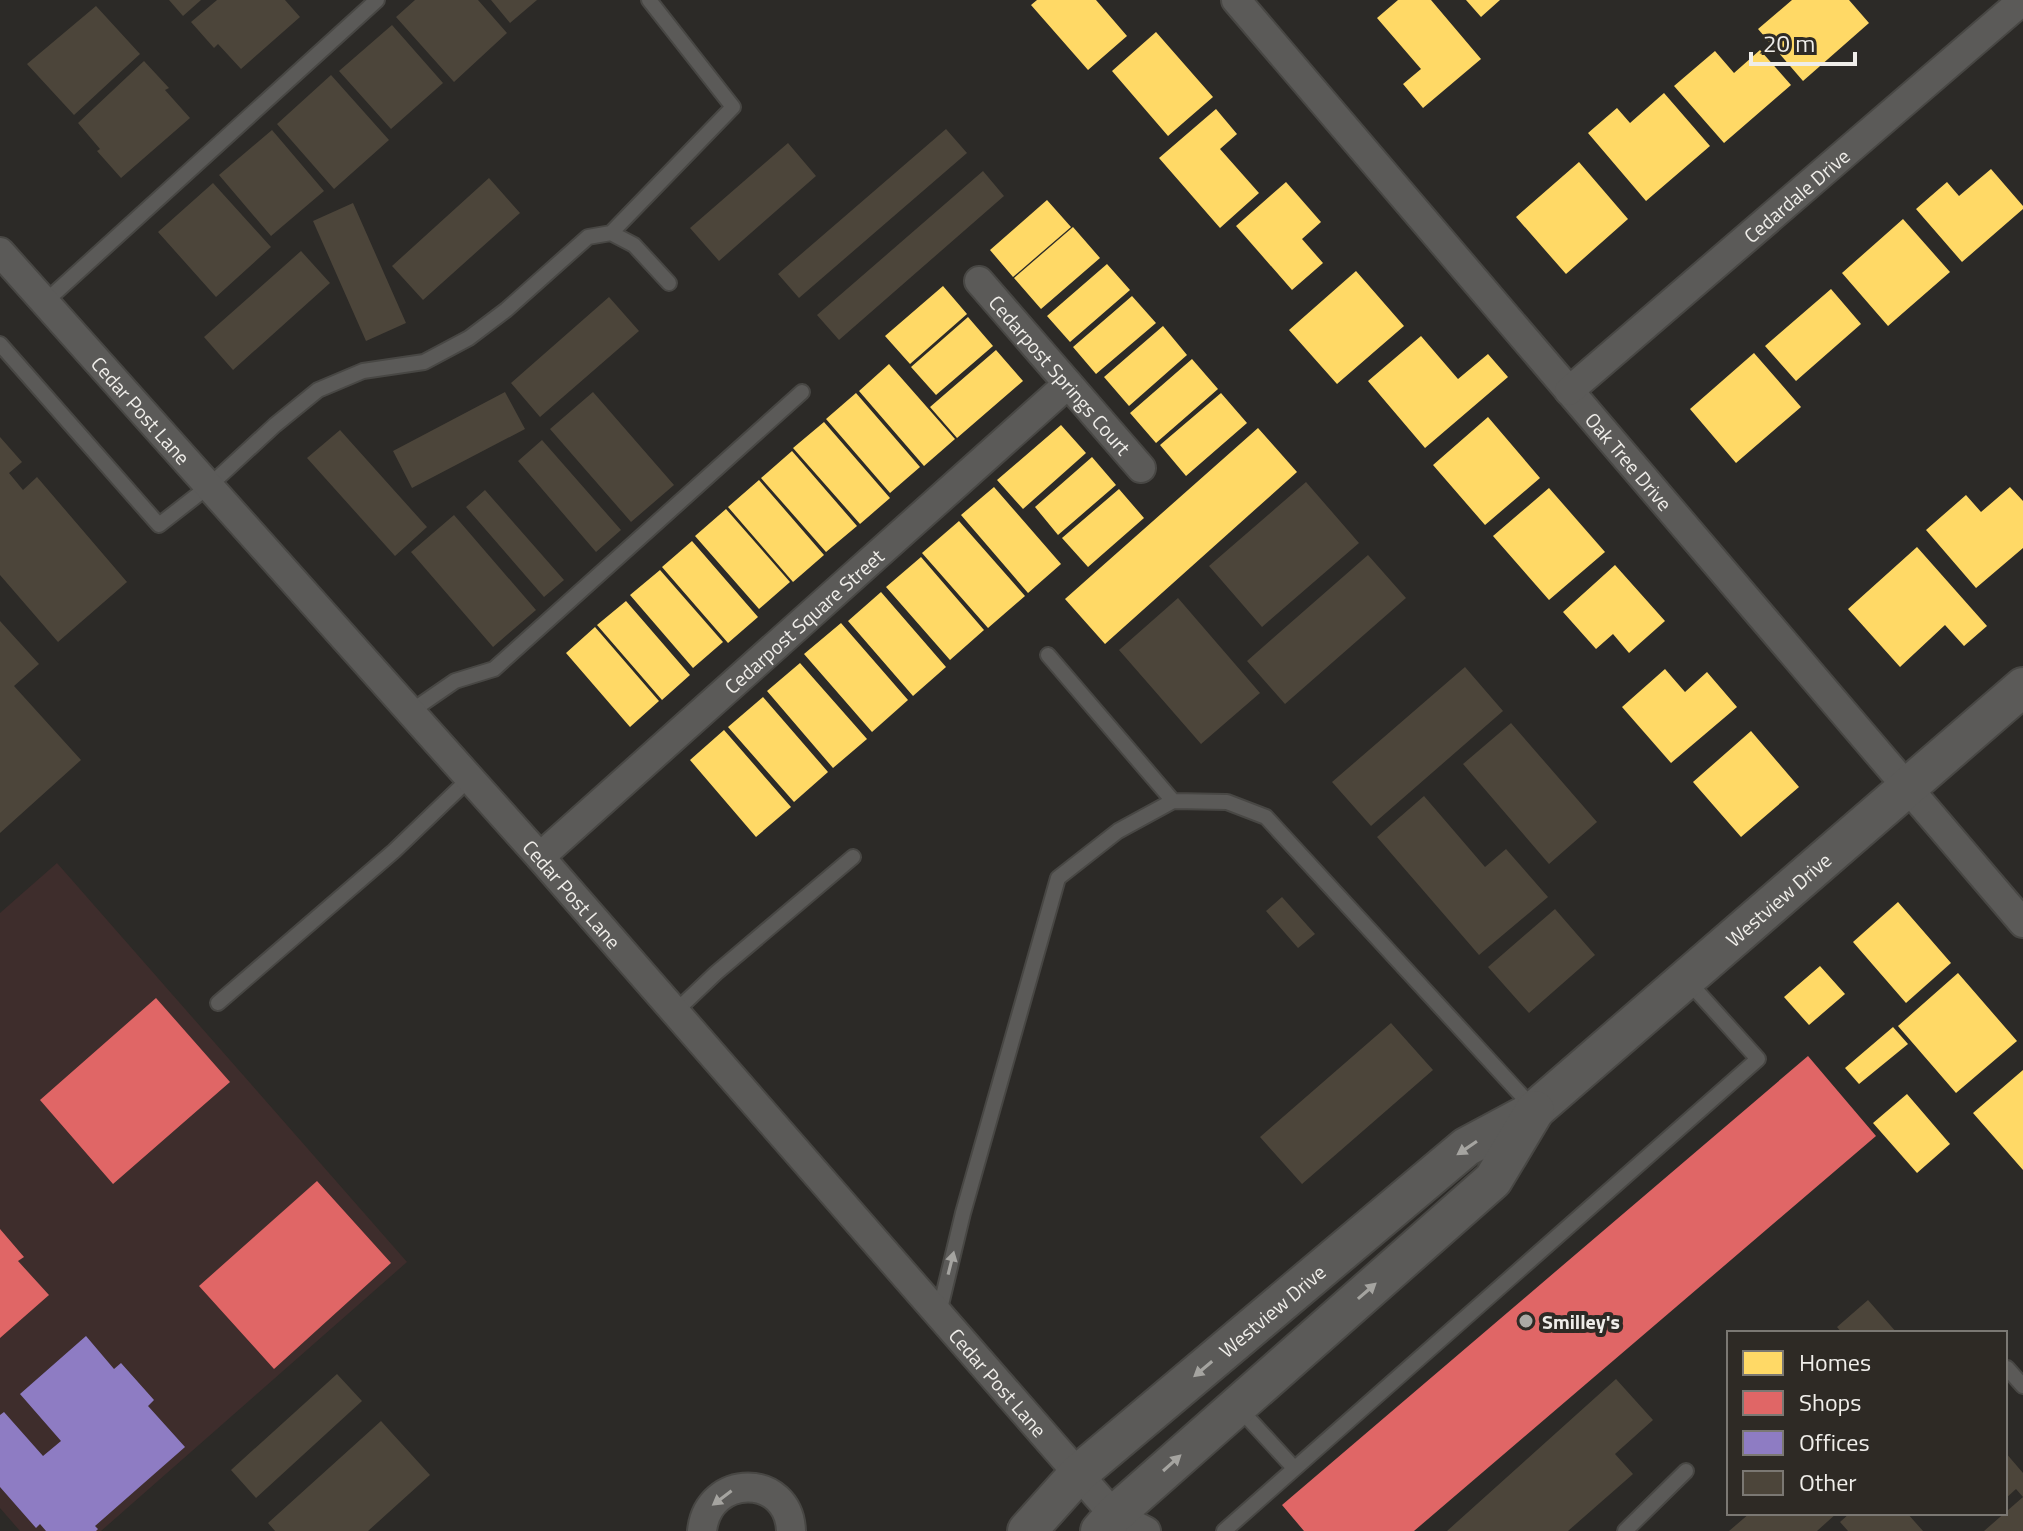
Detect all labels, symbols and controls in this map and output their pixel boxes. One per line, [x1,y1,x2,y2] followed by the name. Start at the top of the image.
[1751,16,1855,66] scale bar
[1763,25,1815,61] text: 20 m
[1736,141,1856,250] street label: Cedardale Drive
[982,288,1139,462] street label: Cedarpost Springs Court
[84,349,198,471] street label: Cedar Post Lane
[1578,405,1680,517] street label: Oak Tree Drive
[717,541,890,701] street label: Cedarpost Square Street
[516,832,629,956] street label: Cedar Post Lane
[1718,845,1838,954] street label: Westview Drive
[1456,1140,1477,1155] one-way arrow
[945,1251,958,1276] one-way arrow
[1212,1256,1332,1365] street label: Westview Drive
[1358,1282,1377,1300] one-way arrow
[1542,1306,1620,1337] place label: Smilley's
[1517,1312,1535,1330] marker: Smilley's
[942,1321,1055,1444] street label: Cedar Post Lane
[1727,1331,2007,1515] legend
[1799,1344,1871,1380] text: Homes
[1193,1360,1213,1377] one-way arrow
[1799,1384,1861,1420] text: Shops
[1799,1424,1870,1460] text: Offices
[1162,1455,1182,1472] one-way arrow
[1799,1464,1857,1500] text: Other
[711,1490,733,1506] one-way arrow

